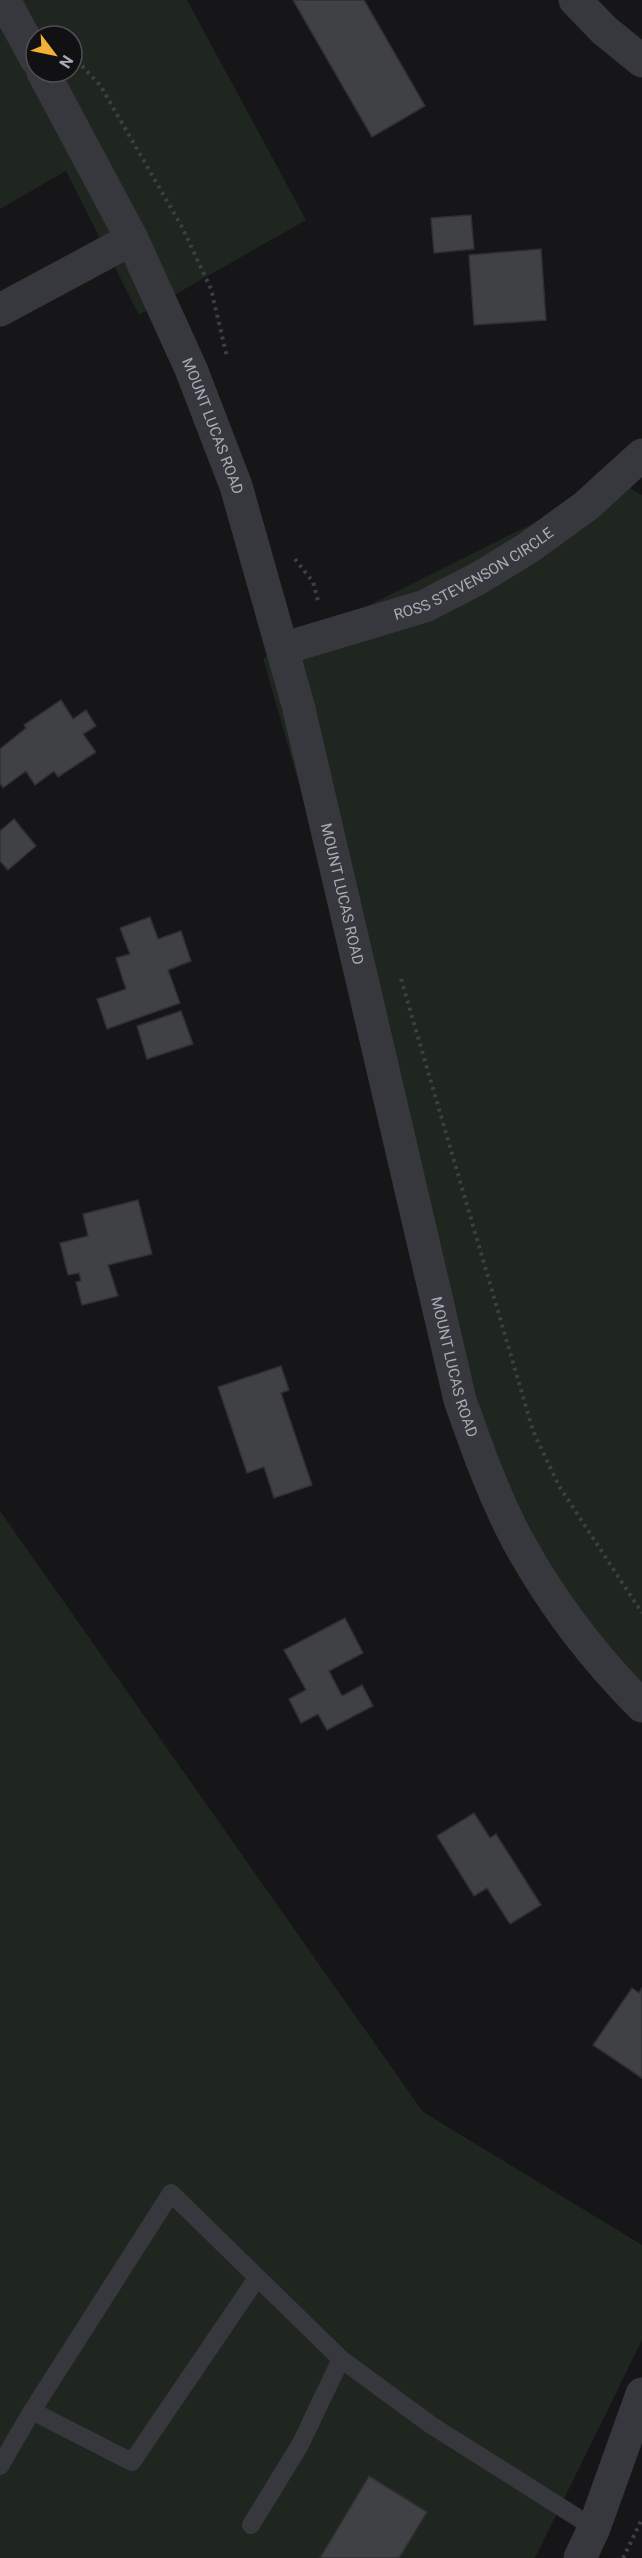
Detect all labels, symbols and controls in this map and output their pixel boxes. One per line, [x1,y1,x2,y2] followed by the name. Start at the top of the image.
[24,24,84,84] north arrow
[55,52,77,72] text: N
[178,355,247,496] street label: MOUNT LUCAS ROAD
[392,523,557,624] street label: ROSS STEVENSON CIRCLE
[317,821,367,967] street label: MOUNT LUCAS ROAD
[427,1295,481,1440] street label: MOUNT LUCAS ROAD

